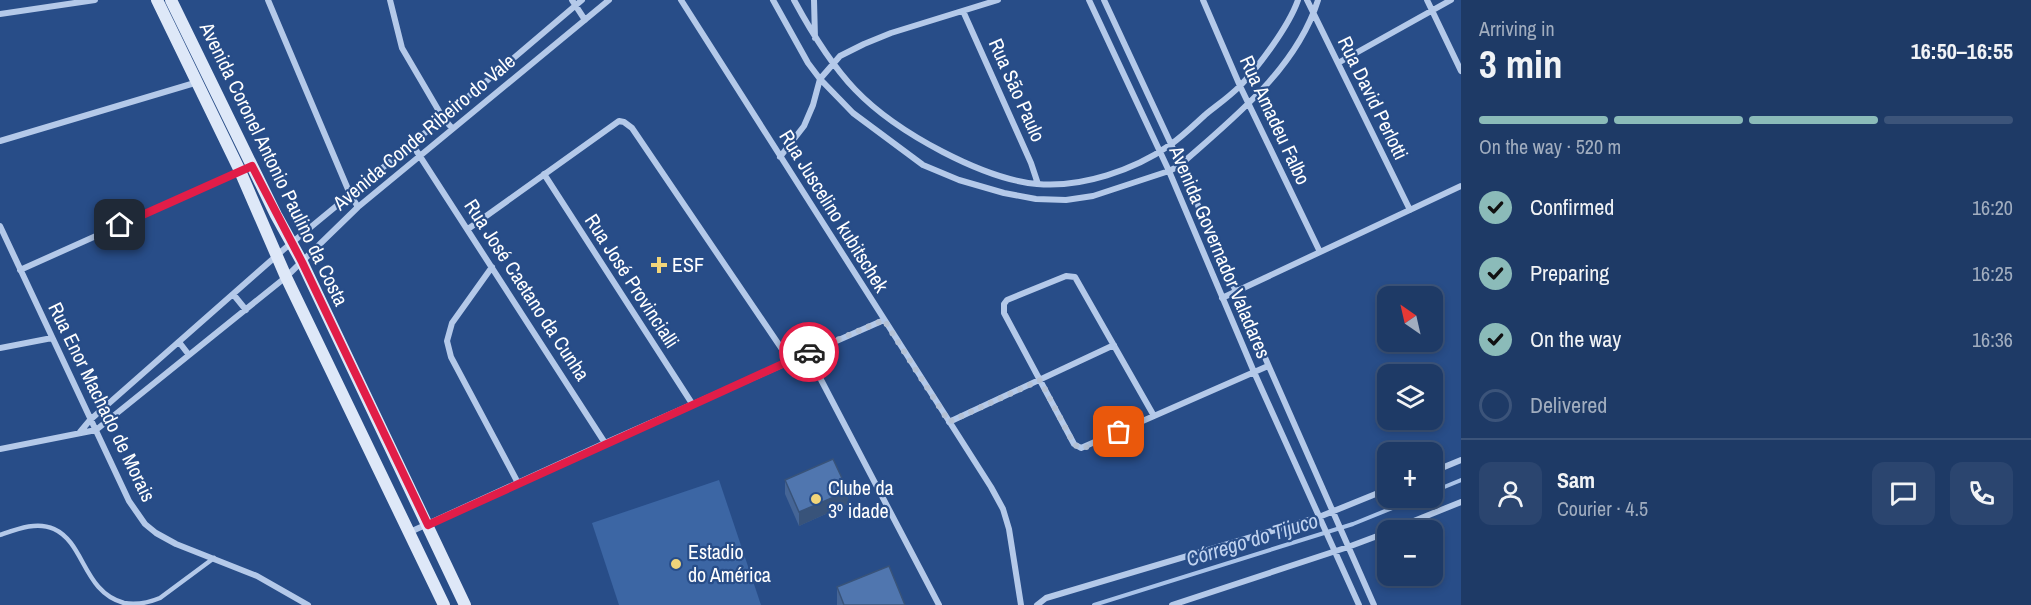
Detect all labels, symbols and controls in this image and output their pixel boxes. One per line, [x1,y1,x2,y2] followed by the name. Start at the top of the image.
[1479,15,1555,42] text: Arriving in
[193,17,355,310] street label: Avenida Coronel Antonio Paulino da Costa
[1332,32,1415,164] street label: Rua David Perlotti
[983,34,1052,146] street label: Rua São Paulo
[1911,36,2013,66] text: 16:50–16:55
[1479,38,1563,90] text: 3 min
[326,47,520,217] street label: Avenida Conde Ribeiro do Vale
[1234,51,1317,189] street label: Rua Amadeu Falbo
[773,124,896,298] street label: Rua Juscelino kubitschek
[1479,133,1621,160] text: On the way · 520 m
[1163,141,1277,362] street label: Avenida Governador Valadares
[1479,191,1512,224] icon: check
[1530,192,1614,222] text: Confirmed
[458,194,596,386] street label: Rua José Caetano da Cunha
[1972,194,2013,221] text: 16:20
[94,199,145,250] pin
[103,208,136,241] icon: home
[579,208,686,353] street label: Rua José Provincialli
[672,251,704,278] place label: ESF
[650,256,668,274] marker: ESF
[1479,257,1512,290] icon: check
[1530,258,1609,288] text: Preparing
[1972,260,2013,287] text: 16:25
[1377,286,1443,352] north arrow
[1377,286,1443,586] map controls
[42,298,163,506] street label: Rua Enor Machado de Morais
[779,322,839,382] courier
[1479,323,1512,356] icon: check
[1530,324,1621,354] text: On the way
[1972,326,2013,353] text: 16:36
[793,336,826,369] icon: car
[1377,364,1443,430] button: layers
[1530,390,1607,420] text: Delivered
[1093,406,1144,457] pin
[1102,415,1135,448] icon: bag
[1377,442,1443,508] button: +
[1479,462,1542,525] button: person
[1872,462,1935,525] button: chat
[1950,462,2013,525] button: phone
[1557,465,1595,495] text: Sam
[828,474,894,524] place label: Clube da 3º idade
[809,492,823,506] marker: Clube da 3º idade
[1557,495,1648,522] text: Courier · 4.5
[1182,506,1321,573] water label: Córrego do Tijuco
[1377,520,1443,586] button: −
[688,538,771,588] place label: Estadio do América
[669,557,683,571] marker: Estadio do América

